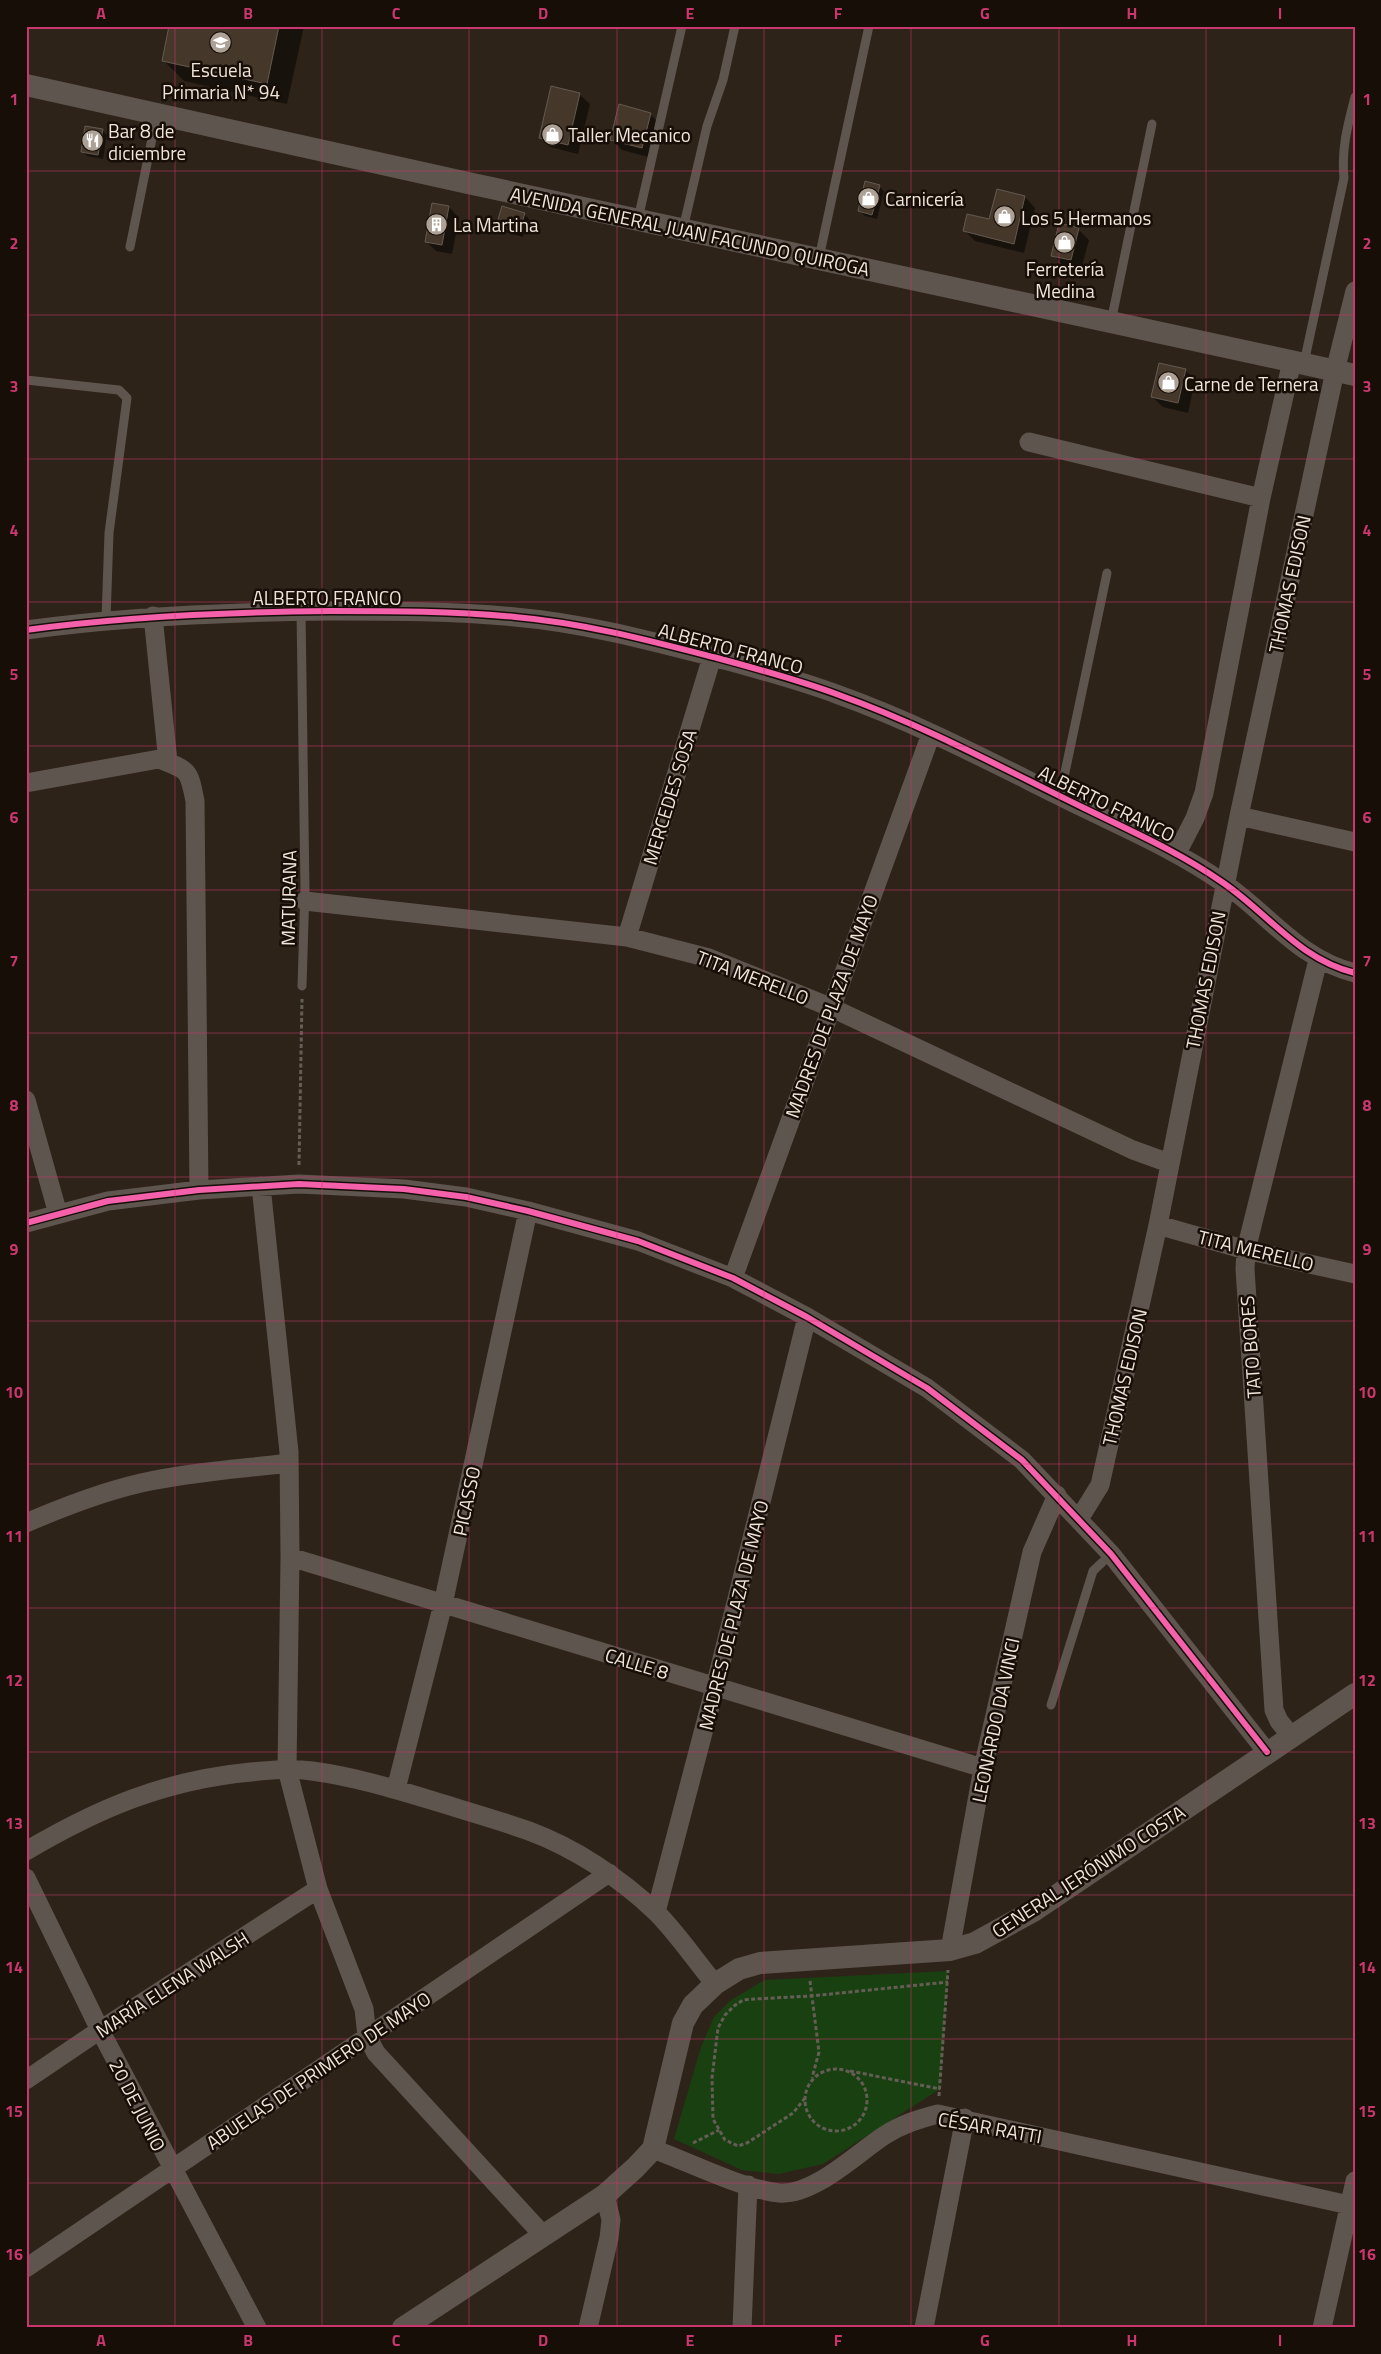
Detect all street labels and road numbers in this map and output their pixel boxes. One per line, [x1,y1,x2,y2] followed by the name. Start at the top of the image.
[508,179,872,283] street label: AVENIDA GENERAL JUAN FACUNDO QUIROGA
[1260,512,1318,656] street label: THOMAS EDISON
[253,583,401,612] street label: ALBERTO FRANCO
[655,615,807,681] street label: ALBERTO FRANCO
[635,726,703,868] street label: MERCEDES SOSA
[1034,757,1180,849] street label: ALBERTO FRANCO
[273,850,303,946] street label: MATURANA
[777,890,885,1122] street label: MADRES DE PLAZA DE MAYO
[1177,908,1233,1052] street label: THOMAS EDISON
[693,942,813,1012] street label: TITA MERELLO
[1195,1222,1317,1278] street label: TITA MERELLO
[1232,1295,1268,1399] street label: TATO BORES
[1094,1305,1154,1449] street label: THOMAS EDISON
[444,1463,488,1539] street label: PICASSO
[690,1497,776,1733] street label: MADRES DE PLAZA DE MAYO
[963,1635,1027,1805] street label: LEONARDO DA VINCI
[602,1640,673,1686] street label: CALLE 8
[986,1797,1190,1945] street label: GENERAL JERÓNIMO COSTA
[90,1923,254,2045] street label: MARÍA ELENA WALSH
[200,1984,436,2156] street label: ABUELAS DE PRIMERO DE MAYO
[102,2054,174,2156] street label: 20 DE JUNIO
[936,2104,1044,2150] street label: CÉSAR RATTI

